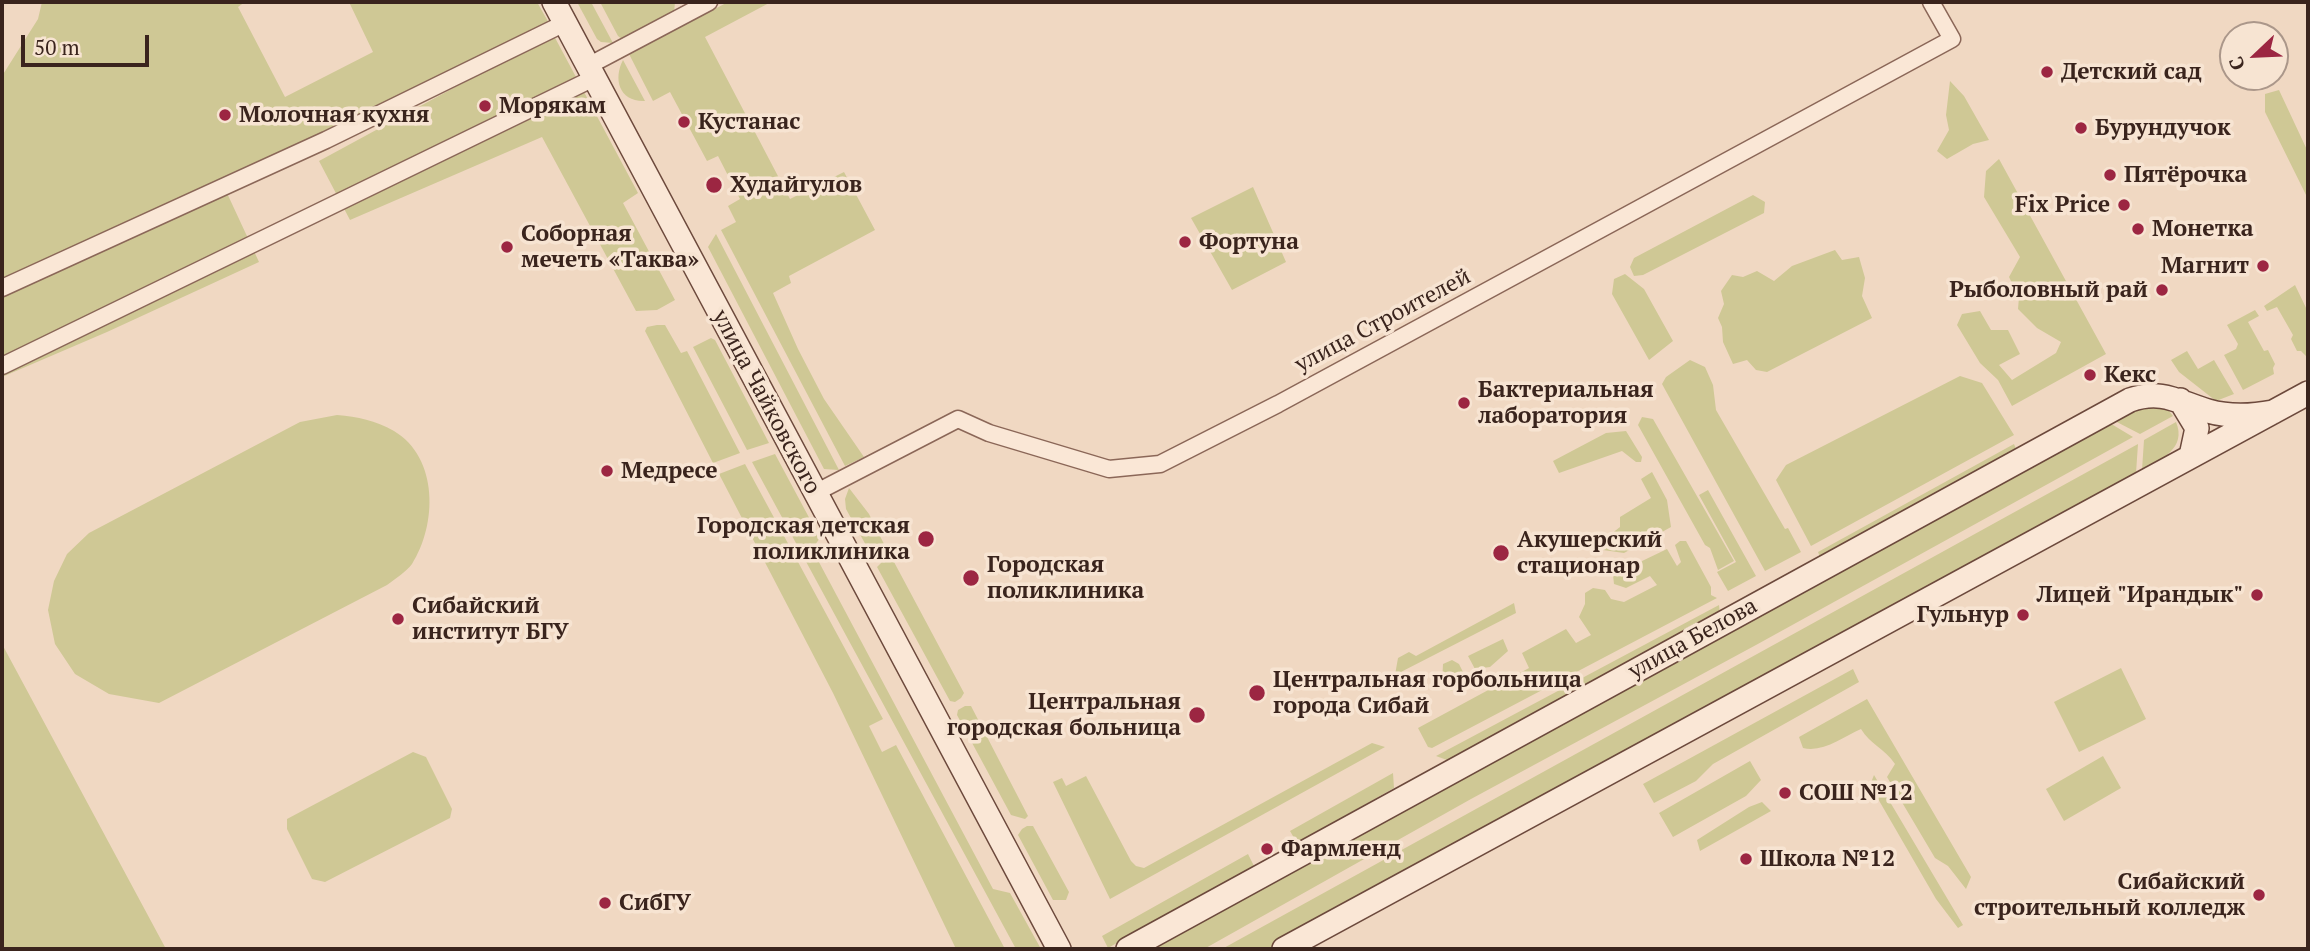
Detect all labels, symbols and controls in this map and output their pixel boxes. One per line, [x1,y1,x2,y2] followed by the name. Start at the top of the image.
[24,21,152,65] scale bar
[2219,21,2289,91] north arrow
[34,33,80,61] text: 50 m
[2222,53,2250,74] text: С
[2061,58,2202,86] place label: Детский сад
[2039,64,2055,80] marker: Детский сад
[499,92,606,120] place label: Морякам
[477,98,493,114] marker: Морякам
[239,101,429,129] place label: Молочная кухня
[217,107,233,123] marker: Молочная кухня
[698,108,800,136] place label: Кустанас
[676,114,692,130] marker: Кустанас
[2095,114,2231,142] place label: Бурундучок
[2073,120,2089,136] marker: Бурундучок
[2124,161,2247,189] place label: Пятёрочка
[2102,167,2118,183] marker: Пятёрочка
[730,171,862,199] place label: Худайгулов
[704,175,724,195] marker: Худайгулов
[2015,191,2110,219] place label: Fix Price
[2116,197,2132,213] marker: Fix Price
[2152,215,2254,243] place label: Монетка
[521,220,699,274] place label: Соборная мечеть «Таква»
[2130,221,2146,237] marker: Монетка
[1199,228,1299,256] place label: Фортуна
[1177,234,1193,250] marker: Фортуна
[499,239,515,255] marker: Соборная мечеть «Таква»
[2161,252,2249,280] place label: Магнит
[2255,258,2271,274] marker: Магнит
[1290,263,1476,379] street label: улица Строителей
[1949,276,2148,304] place label: Рыболовный рай
[2154,282,2170,298] marker: Рыболовный рай
[706,305,826,499] street label: улица Чайковского
[2104,361,2156,389] place label: Кекс
[2082,367,2098,383] marker: Кекс
[1478,376,1654,430] place label: Бактериальная лаборатория
[1456,395,1472,411] marker: Бактериальная лаборатория
[621,457,718,485] place label: Медресе
[599,463,615,479] marker: Медресе
[697,512,910,566] place label: Городская детская поликлиника
[1517,526,1662,580] place label: Акушерский стационар
[916,529,936,549] marker: Городская детская поликлиника
[1491,543,1511,563] marker: Акушерский стационар
[987,551,1144,605] place label: Городская поликлиника
[961,568,981,588] marker: Городская поликлиника
[2036,581,2243,609] place label: Лицей "Ирандык"
[2249,587,2265,603] marker: Лицей "Ирандык"
[412,592,569,646] place label: Сибайский институт БГУ
[1624,592,1762,686] street label: улица Белова
[1917,601,2009,629] place label: Гульнур
[2015,607,2031,623] marker: Гульнур
[390,611,406,627] marker: Сибайский институт БГУ
[1273,666,1582,720] place label: Центральная горбольница города Сибай
[1247,683,1267,703] marker: Центральная горбольница города Сибай
[947,688,1181,742] place label: Центральная городская больница
[1187,705,1207,725] marker: Центральная городская больница
[1799,779,1913,807] place label: СОШ №12
[1777,785,1793,801] marker: СОШ №12
[1281,835,1401,863] place label: Фармленд
[1259,841,1275,857] marker: Фармленд
[1760,845,1895,873] place label: Школа №12
[1738,851,1754,867] marker: Школа №12
[1974,868,2245,922] place label: Сибайский строительный колледж
[2251,887,2267,903] marker: Сибайский строительный колледж
[619,889,691,917] place label: СибГУ
[597,895,613,911] marker: СибГУ

